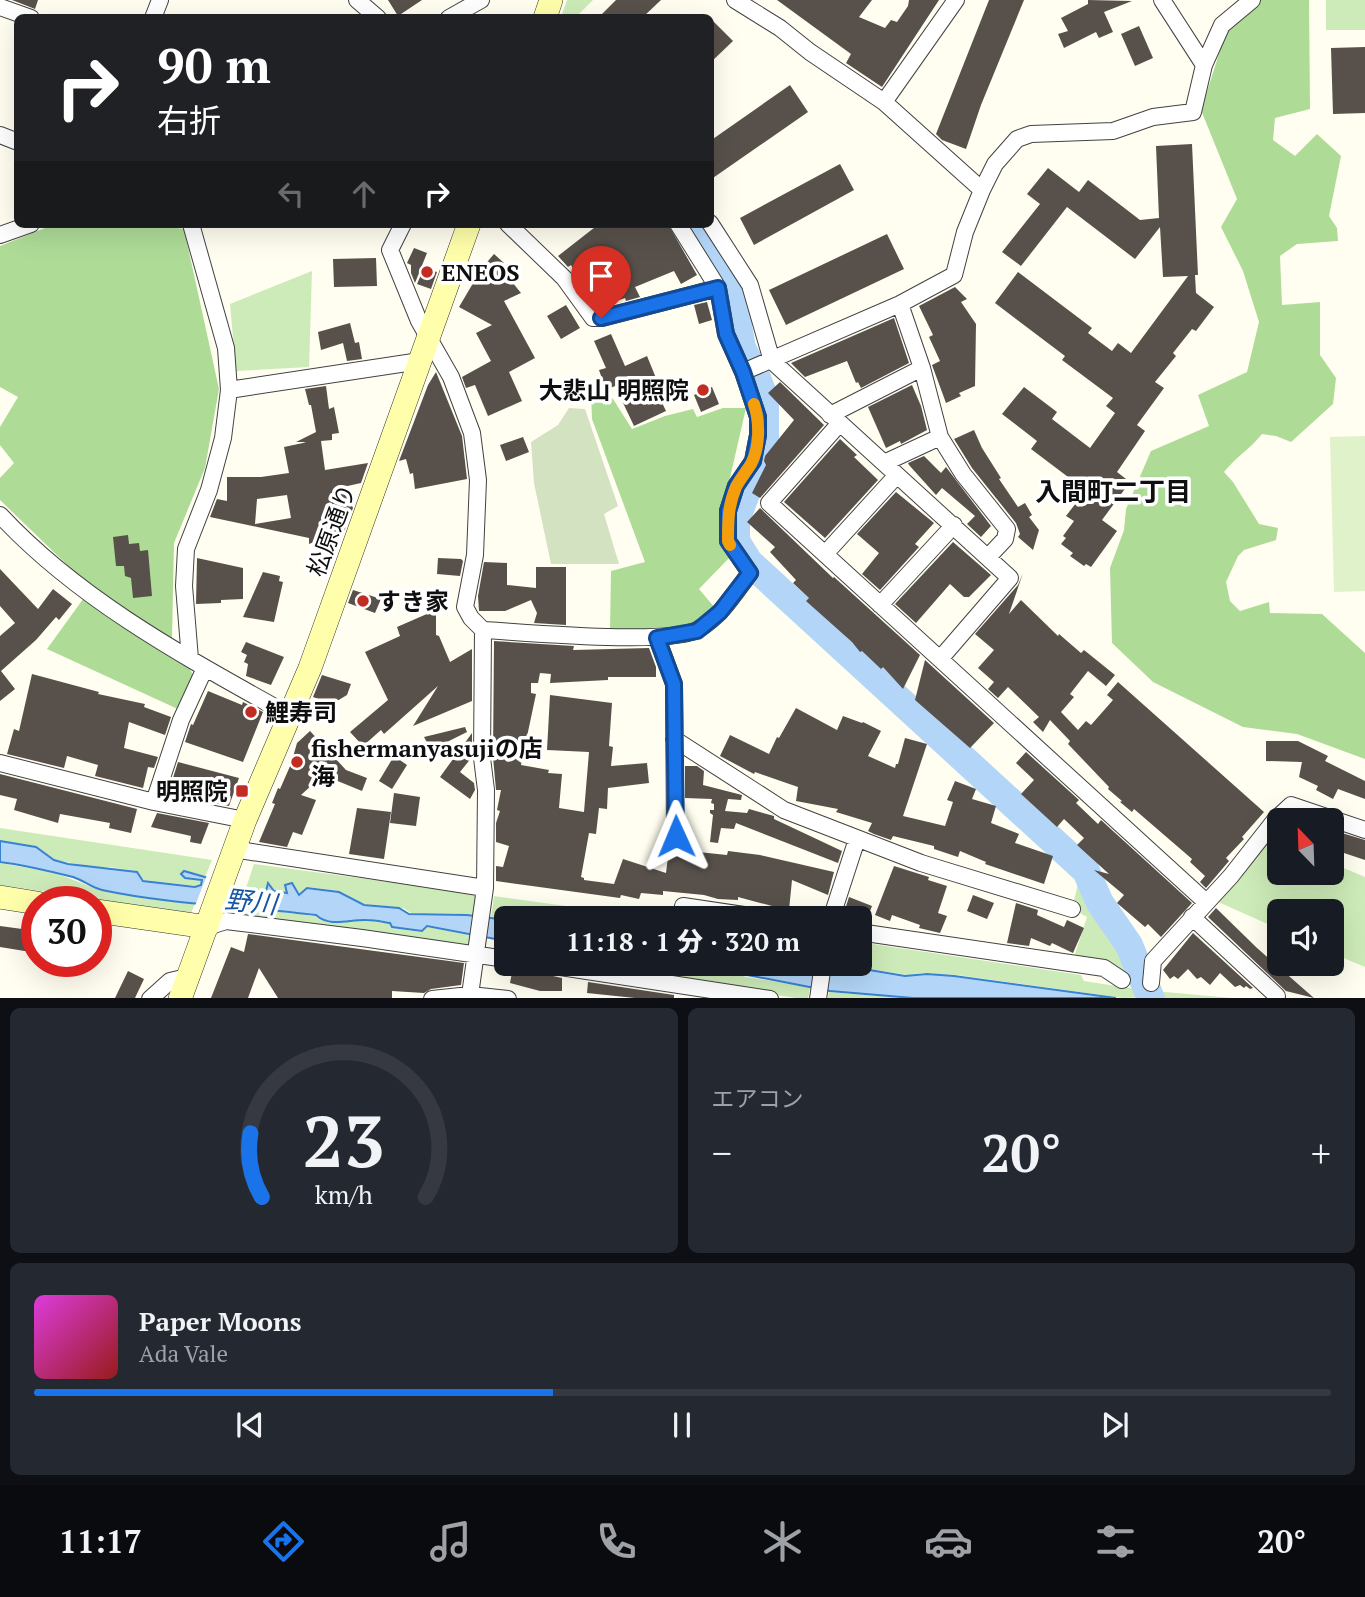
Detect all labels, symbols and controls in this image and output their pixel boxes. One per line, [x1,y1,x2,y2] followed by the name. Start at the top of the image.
[157,32,271,97] text: 90 m
[42,42,133,133] icon: right
[157,99,221,141] text: 右折
[272,175,310,213] icon: left
[345,175,383,213] icon: ahead
[418,175,456,213] icon: right
[571,246,631,318] pin
[441,256,520,288] place label: ENEOS
[582,257,620,295] icon: arrive
[419,264,435,280] marker: ENEOS
[539,374,689,406] place label: 大悲山 明照院
[695,382,711,398] marker: 大悲山 明照院
[1035,474,1191,508] district label: 入間町二丁目
[300,479,362,581] street label: 松原通り
[377,585,449,617] place label: すき家
[355,593,371,609] marker: すき家
[265,696,337,728] place label: 鯉寿司
[243,704,259,720] marker: 鯉寿司
[311,732,543,792] place label: fishermanyasujiの店 海
[289,754,305,770] marker: fishermanyasujiの店 海
[156,775,228,807] place label: 明照院
[234,783,250,799] marker: 明照院
[639,799,713,873] position arrow
[1267,808,1344,886] north arrow
[1267,808,1344,976] map controls
[223,881,282,921] water label: 野川
[21,886,112,977] speed limit sign: 30
[1267,899,1344,976] button: sound
[566,924,800,958] text: 11:18 · 1 分 · 320 m
[712,1083,804,1114] text: エアコン
[303,1091,385,1188] text: 23
[981,1118,1061,1187] text: 20°
[712,1128,732,1178] text: −
[1311,1128,1331,1178] text: +
[315,1177,373,1210] text: km/h
[139,1304,302,1338] text: Paper Moons
[139,1338,228,1369] text: Ada Vale
[231,1406,269,1444] icon: previous
[663,1406,701,1444] icon: pause
[1096,1406,1134,1444] icon: next
[259,1517,308,1566] icon: directions
[426,1517,475,1566] icon: music
[592,1517,641,1566] icon: phone
[758,1517,807,1566] icon: climate
[924,1517,973,1566] icon: car
[1091,1517,1140,1566] icon: filters
[59,1520,142,1562] text: 11:17
[1257,1520,1306,1562] text: 20°

